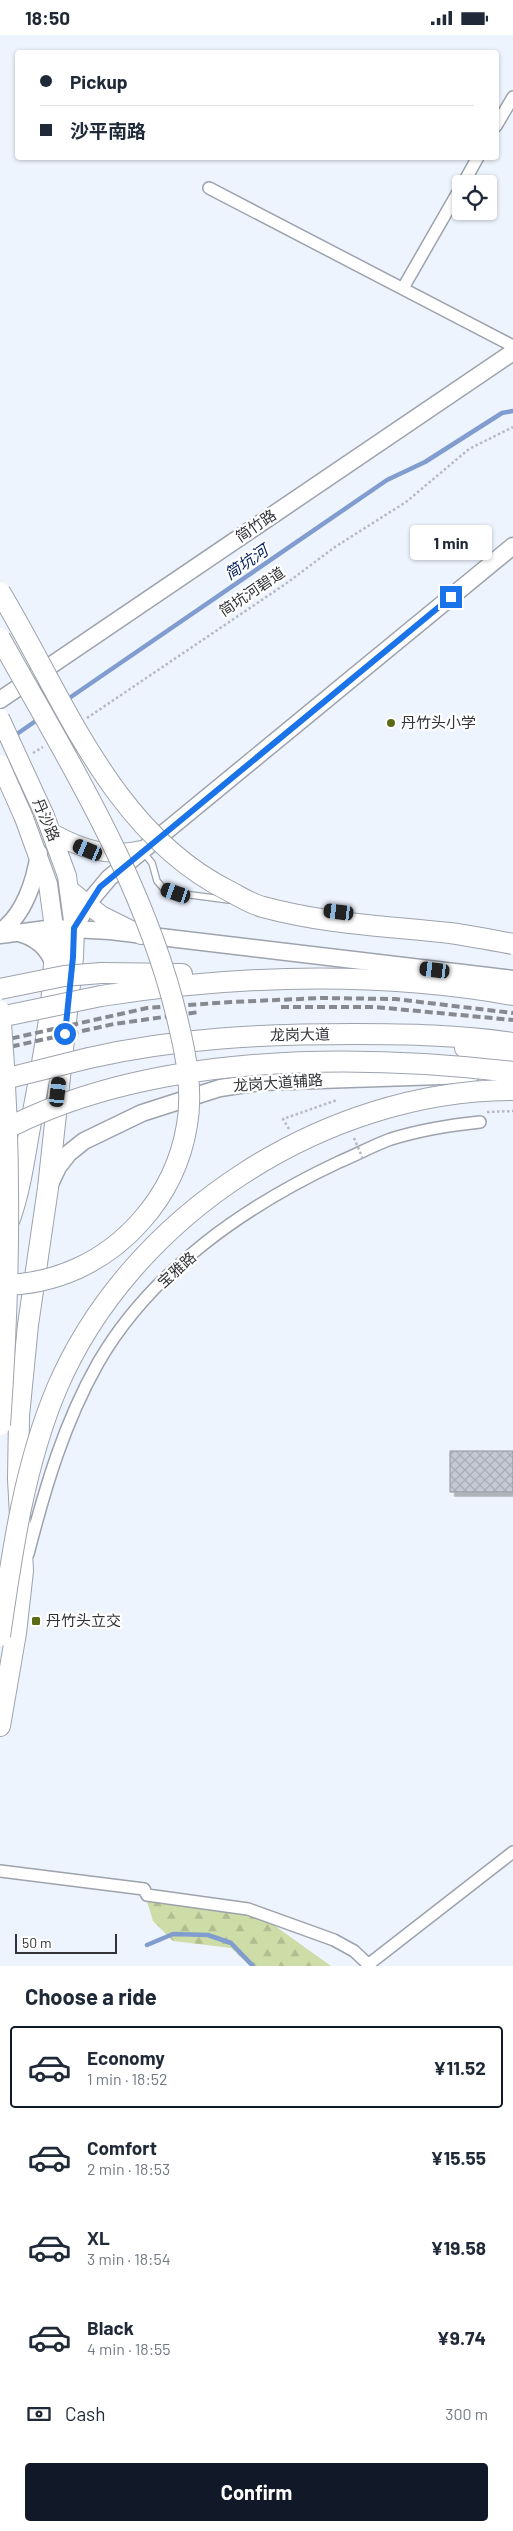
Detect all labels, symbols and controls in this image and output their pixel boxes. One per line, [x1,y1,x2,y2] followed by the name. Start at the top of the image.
[25,6,70,29] text: 18:50
[70,70,128,93] text: Pickup
[70,119,146,142] text: 沙平南路
[452,175,497,220] map controls
[452,175,497,220] button: locate
[232,505,279,545] street label: 简竹路
[410,525,492,559] callout: 1 min
[433,533,469,552] text: 1 min
[221,539,273,583] water label: 简坑河
[215,563,288,620] street label: 简坑河碧道
[440,586,462,608] route end
[401,713,476,731] place label: 丹竹头小学
[385,717,397,729] marker: 丹竹头小学
[30,795,64,844] street label: 丹沙路
[71,837,104,863] car
[159,881,192,905] car
[323,903,354,921] car
[419,961,450,979] car
[54,1023,76,1045] route start
[270,1024,330,1044] street label: 龙岗大道
[232,1070,323,1094] street label: 龙岗大道辅路
[48,1076,67,1108] car
[154,1248,199,1291] street label: 宝雅路
[46,1611,121,1629] place label: 丹竹头立交
[30,1615,42,1627] marker: 丹竹头立交
[15,1931,118,1954] scale bar
[22,1934,51,1951] text: 50 m
[25,1983,157,2009] text: Choose a ride
[27,2045,72,2090] icon: car
[87,2046,165,2069] text: Economy
[433,2056,486,2079] text: ¥11.52
[87,2069,168,2088] text: 1 min · 18:52
[27,2135,72,2180] icon: car
[87,2136,157,2159] text: Comfort
[430,2146,486,2169] text: ¥15.55
[87,2159,170,2178] text: 2 min · 18:53
[27,2225,72,2270] icon: car
[87,2226,110,2249] text: XL
[431,2236,486,2259] text: ¥19.58
[87,2249,171,2268] text: 3 min · 18:54
[27,2315,72,2360] icon: car
[87,2316,134,2339] text: Black
[437,2326,486,2349] text: ¥9.74
[87,2339,171,2358] text: 4 min · 18:55
[25,2400,53,2428] icon: cash
[65,2402,106,2425] text: Cash
[445,2404,488,2423] text: 300 m
[25,2463,488,2521] button: Confirm

